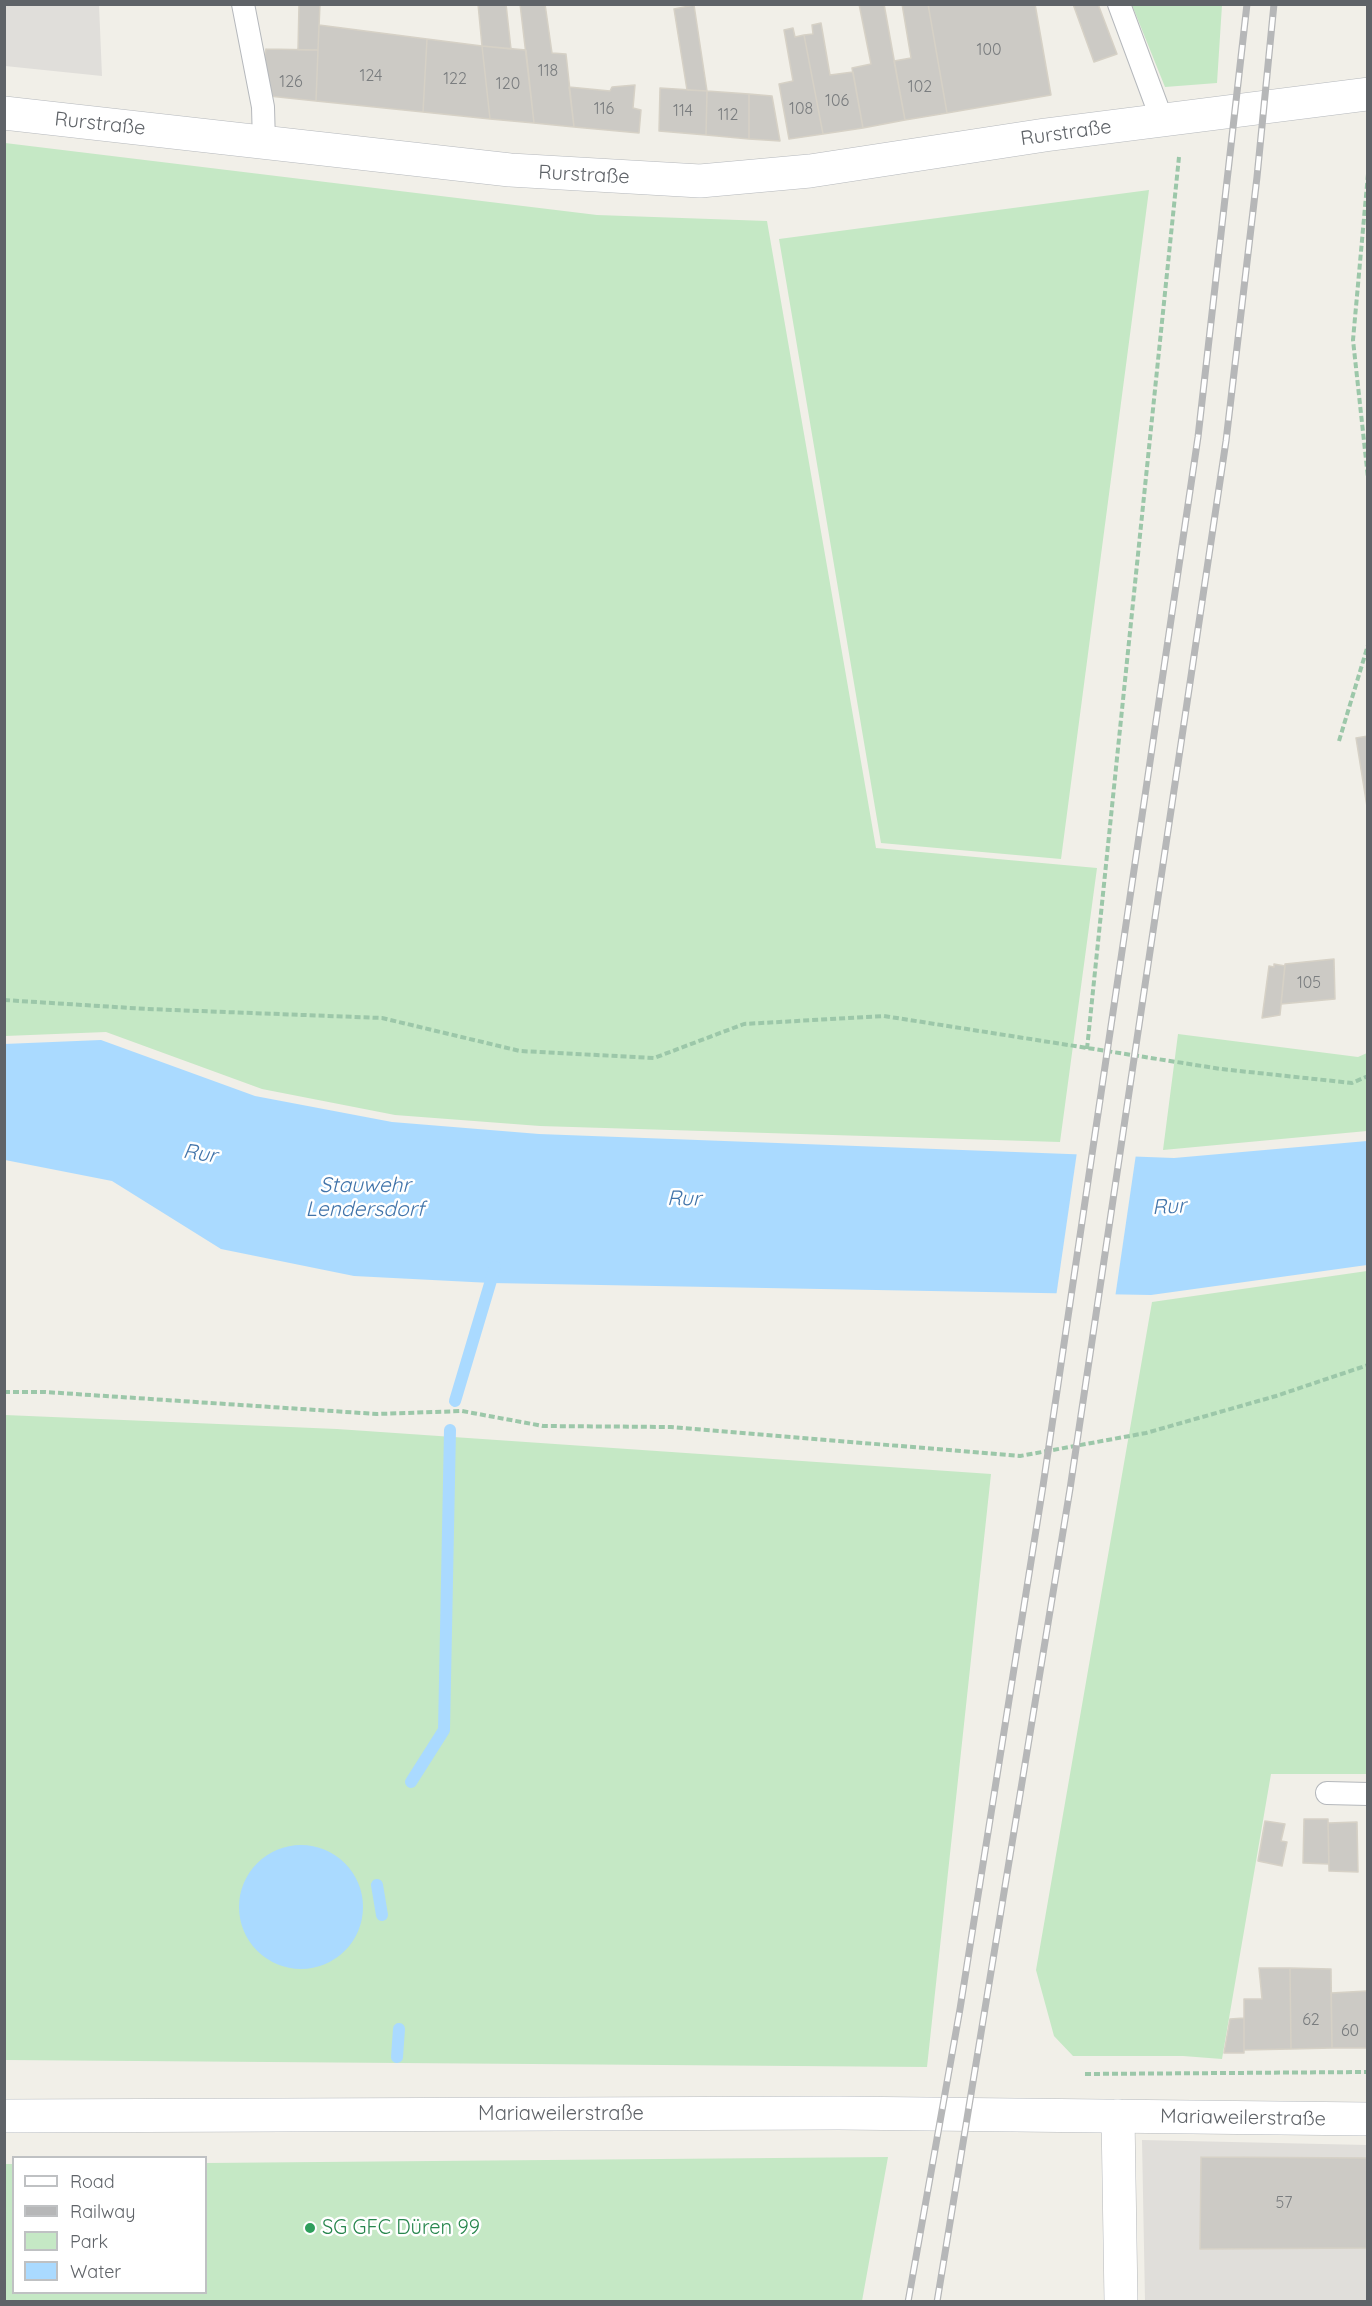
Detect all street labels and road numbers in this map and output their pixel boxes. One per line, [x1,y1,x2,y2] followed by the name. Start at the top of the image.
[53,107,147,141] street label: Rurstraße
[1019,115,1113,151] street label: Rurstraße
[538,161,630,189] street label: Rurstraße
[478,2102,644,2126] street label: Mariaweilerstraße
[1160,2105,1326,2131] street label: Mariaweilerstraße

